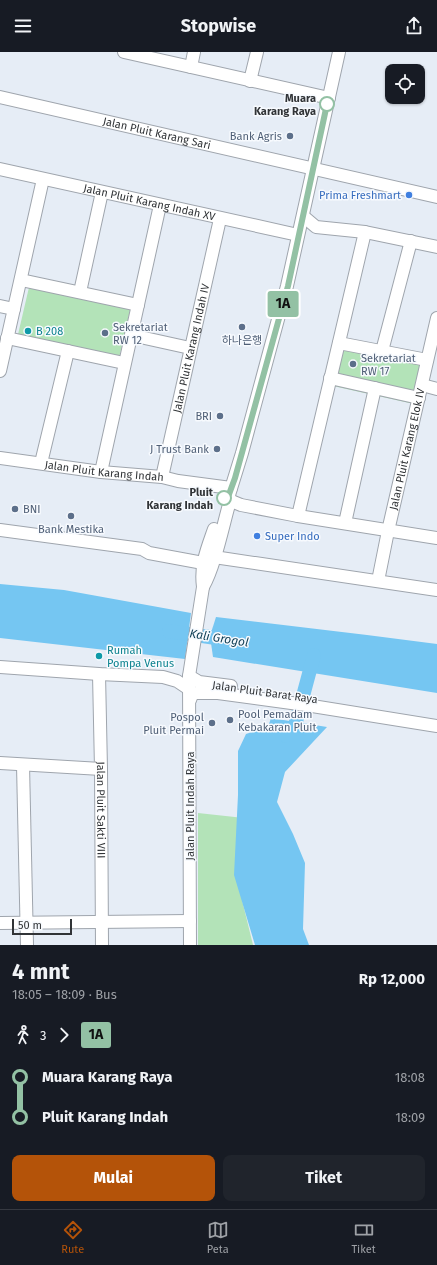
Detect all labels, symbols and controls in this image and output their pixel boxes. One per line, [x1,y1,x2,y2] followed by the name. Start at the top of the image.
[12,15,34,37] icon: menu
[181,15,256,37] text: Stopwise
[403,15,425,37] icon: share
[385,64,425,104] map controls
[385,64,425,104] button: locate
[254,92,316,118] place label: Muara Karang Raya
[319,96,335,112] marker: Muara Karang Raya
[102,115,212,152] street label: Jalan Pluit Karang Sari
[230,130,282,143] place label: Bank Agris
[285,131,295,141] marker: Bank Agris
[82,182,217,224] street label: Jalan Pluit Karang Indah XV
[319,189,401,202] place label: Prima Freshmart
[404,190,414,200] marker: Prima Freshmart
[171,282,212,414] street label: Jalan Pluit Karang Indah IV
[265,291,301,317] line badge: 1A
[276,295,290,312] text: 1A
[113,321,168,347] place label: Sekretariat RW 12
[237,322,247,332] marker: 하나은행
[36,325,63,338] place label: B 208
[23,326,33,336] marker: B 208
[100,328,110,338] marker: Sekretariat RW 12
[222,334,262,347] place label: 하나은행
[361,352,416,378] place label: Sekretariat RW 17
[348,359,358,369] marker: Sekretariat RW 17
[387,386,428,511] street label: Jalan Pluit Karang Elok IV
[195,410,212,423] place label: BRI
[215,411,225,421] marker: BRI
[150,443,209,456] place label: J Trust Bank
[212,444,222,454] marker: J Trust Bank
[44,458,164,484] street label: Jalan Pluit Karang Indah
[146,486,214,512] place label: Pluit Karang Indah
[216,490,232,506] marker: Pluit Karang Indah
[23,503,40,516] place label: BNI
[10,504,20,514] marker: BNI
[66,511,76,521] marker: Bank Mestika
[38,523,104,536] place label: Bank Mestika
[265,530,320,543] place label: Super Indo
[252,531,262,541] marker: Super Indo
[188,626,250,650] water label: Kali Grogol
[107,644,174,670] place label: Rumah Pompa Venus
[94,651,104,661] marker: Rumah Pompa Venus
[211,679,319,706] street label: Jalan Pluit Barat Raya
[238,708,316,734] place label: Pool Pemadam Kebakaran Pluit
[143,711,204,737] place label: Pospol Pluit Permai
[225,715,235,725] marker: Pool Pemadam Kebakaran Pluit
[207,718,217,728] marker: Pospol Pluit Permai
[184,752,197,860] street label: Jalan Pluit Indah Raya
[94,761,108,859] street label: Jalan Pluit Sakti VIII
[12,917,72,936] scale bar
[18,919,42,932] text: 50 m
[12,958,69,985] text: 4 mnt
[359,970,425,988] text: Rp 12,000
[12,987,117,1002] text: 18:05 – 18:09 · Bus
[12,1024,34,1046] icon: walk
[53,1024,75,1046] icon: forward
[89,1026,103,1043] text: 1A
[40,1028,47,1043] text: 3
[42,1068,172,1086] text: Muara Karang Raya
[395,1070,425,1085] text: 18:08
[42,1108,168,1126] text: Pluit Karang Indah
[395,1110,425,1125] text: 18:09
[12,1155,215,1201] button: Mulai
[223,1155,425,1201] button: Tiket
[61,1219,84,1256] tab: Rute
[207,1219,229,1256] tab: Peta
[351,1219,376,1256] tab: Tiket

